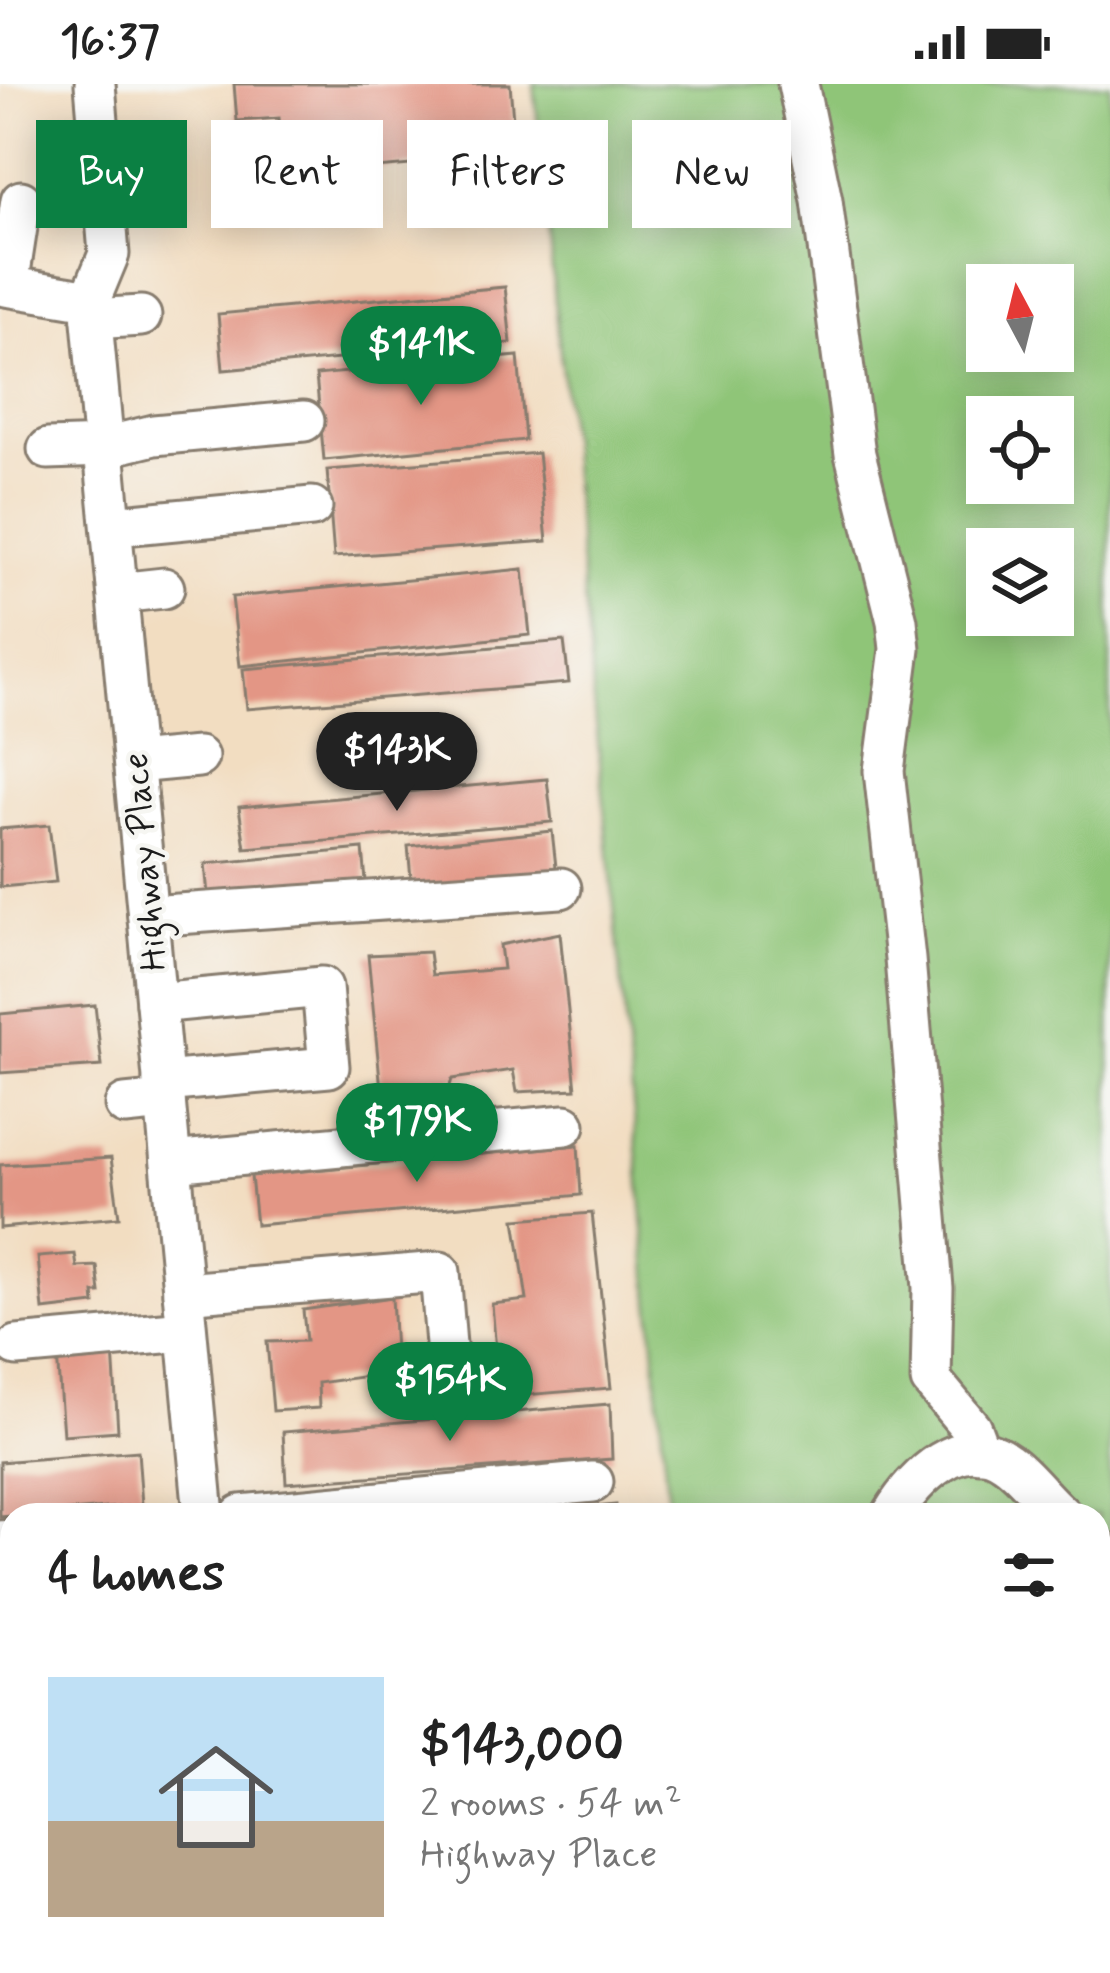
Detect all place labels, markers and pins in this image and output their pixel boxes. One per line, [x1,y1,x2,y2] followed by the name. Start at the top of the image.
[337,306,505,408] pin: $141K
[313,712,481,814] pin: $143K
[333,1083,501,1185] pin: $179K
[366,1342,534,1444] pin: $154K

